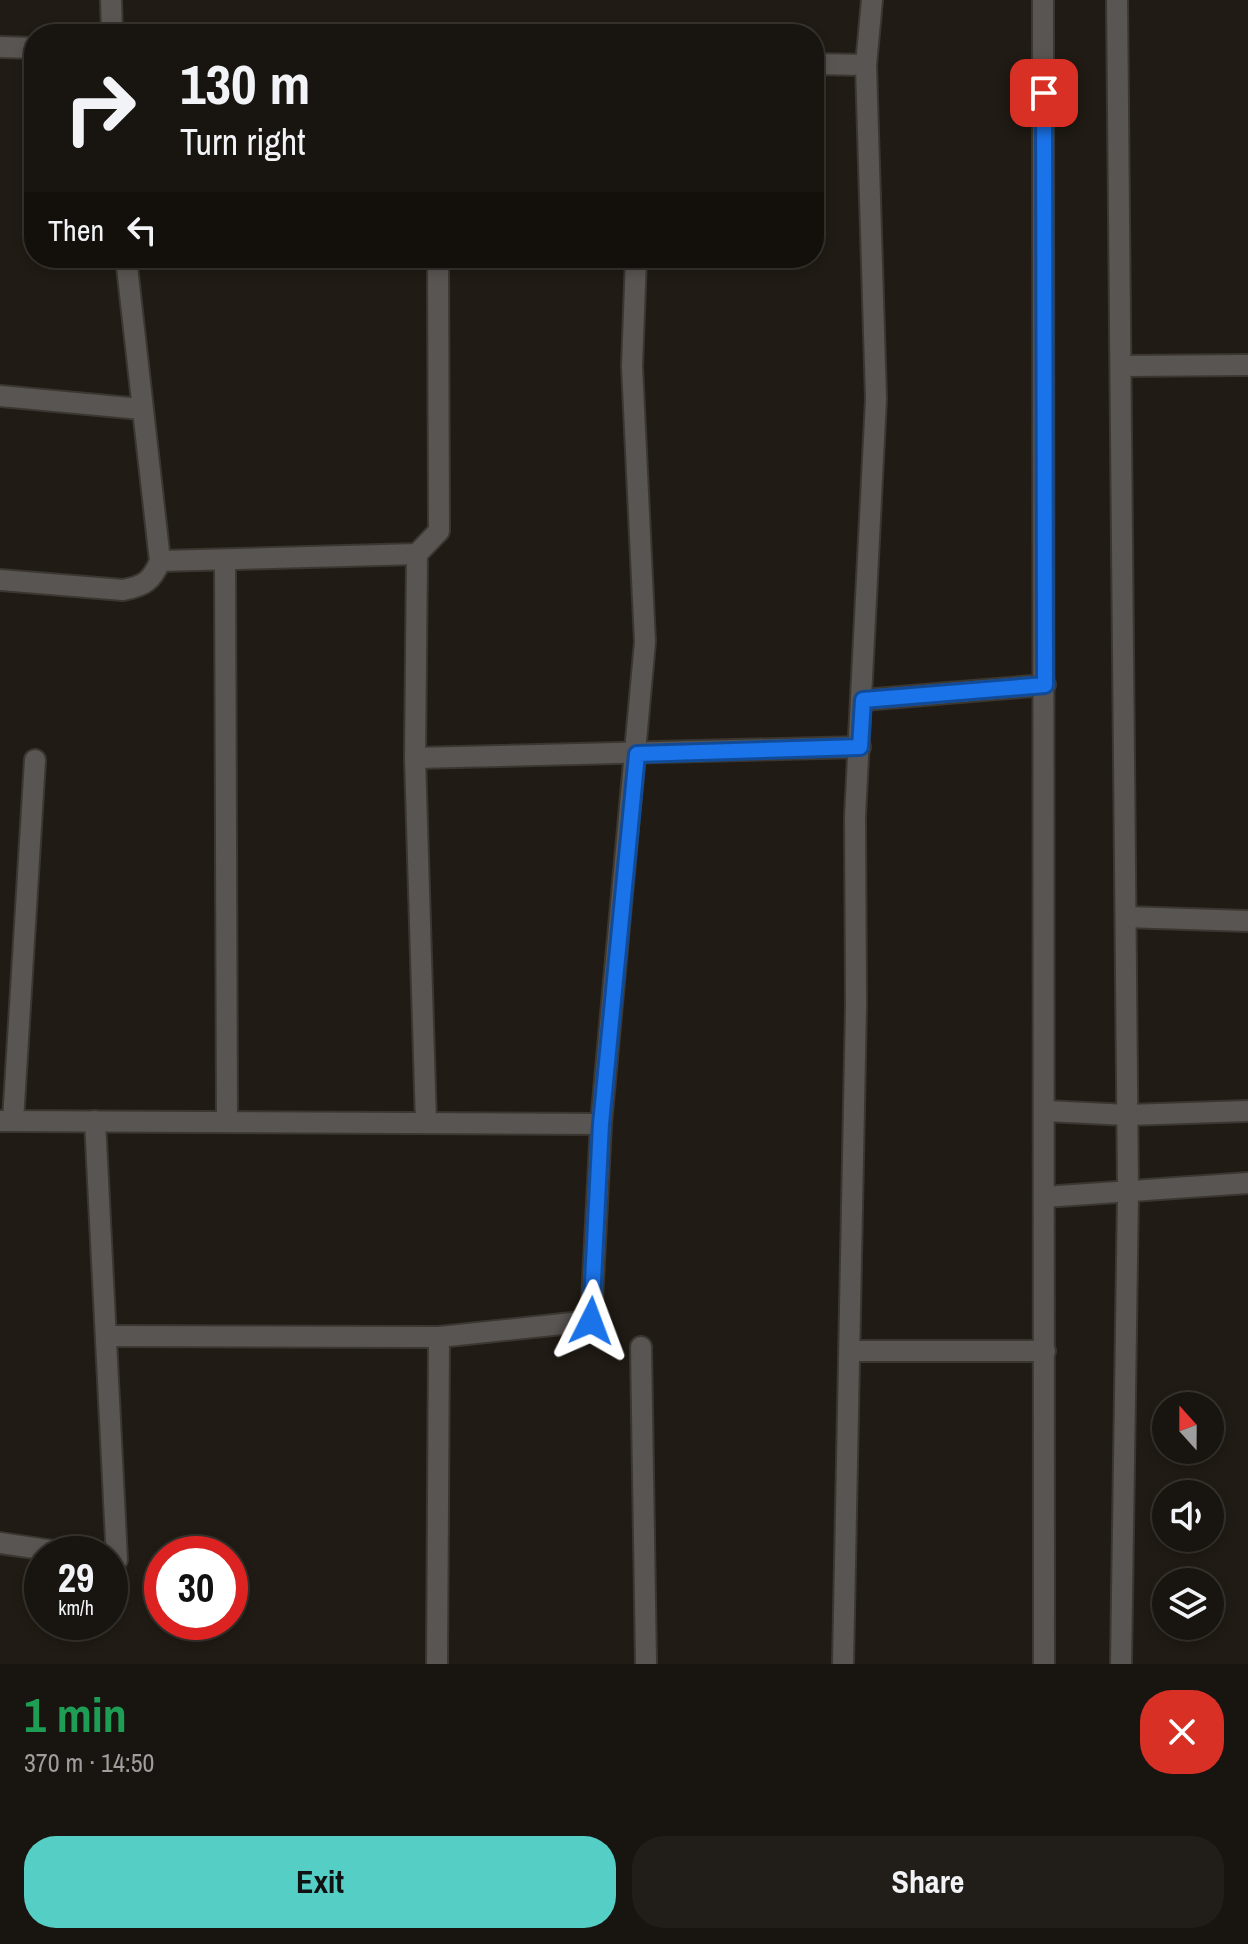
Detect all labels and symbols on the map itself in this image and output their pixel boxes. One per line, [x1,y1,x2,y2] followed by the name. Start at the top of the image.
[1010,59,1078,127] pin
[549,1279,633,1363] position arrow
[1152,1392,1224,1464] north arrow
[144,1536,248,1640] speed limit sign: 30

